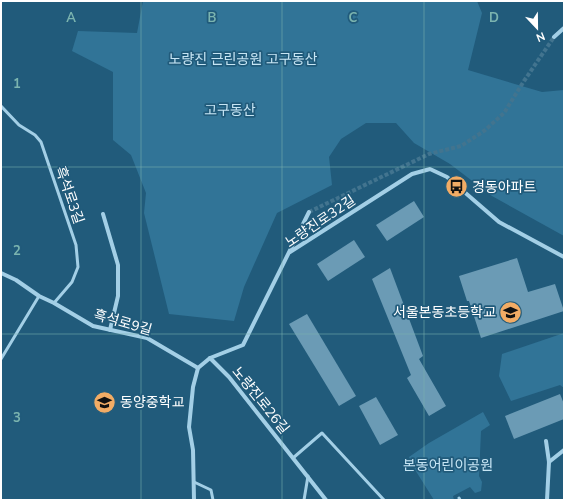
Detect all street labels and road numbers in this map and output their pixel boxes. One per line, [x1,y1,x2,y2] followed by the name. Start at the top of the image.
[51,164,88,227] street label: 흑석로3길
[281,191,359,252] street label: 노량진로32길
[91,305,154,340] street label: 흑석로9길
[228,363,294,438] street label: 노량진로26길

